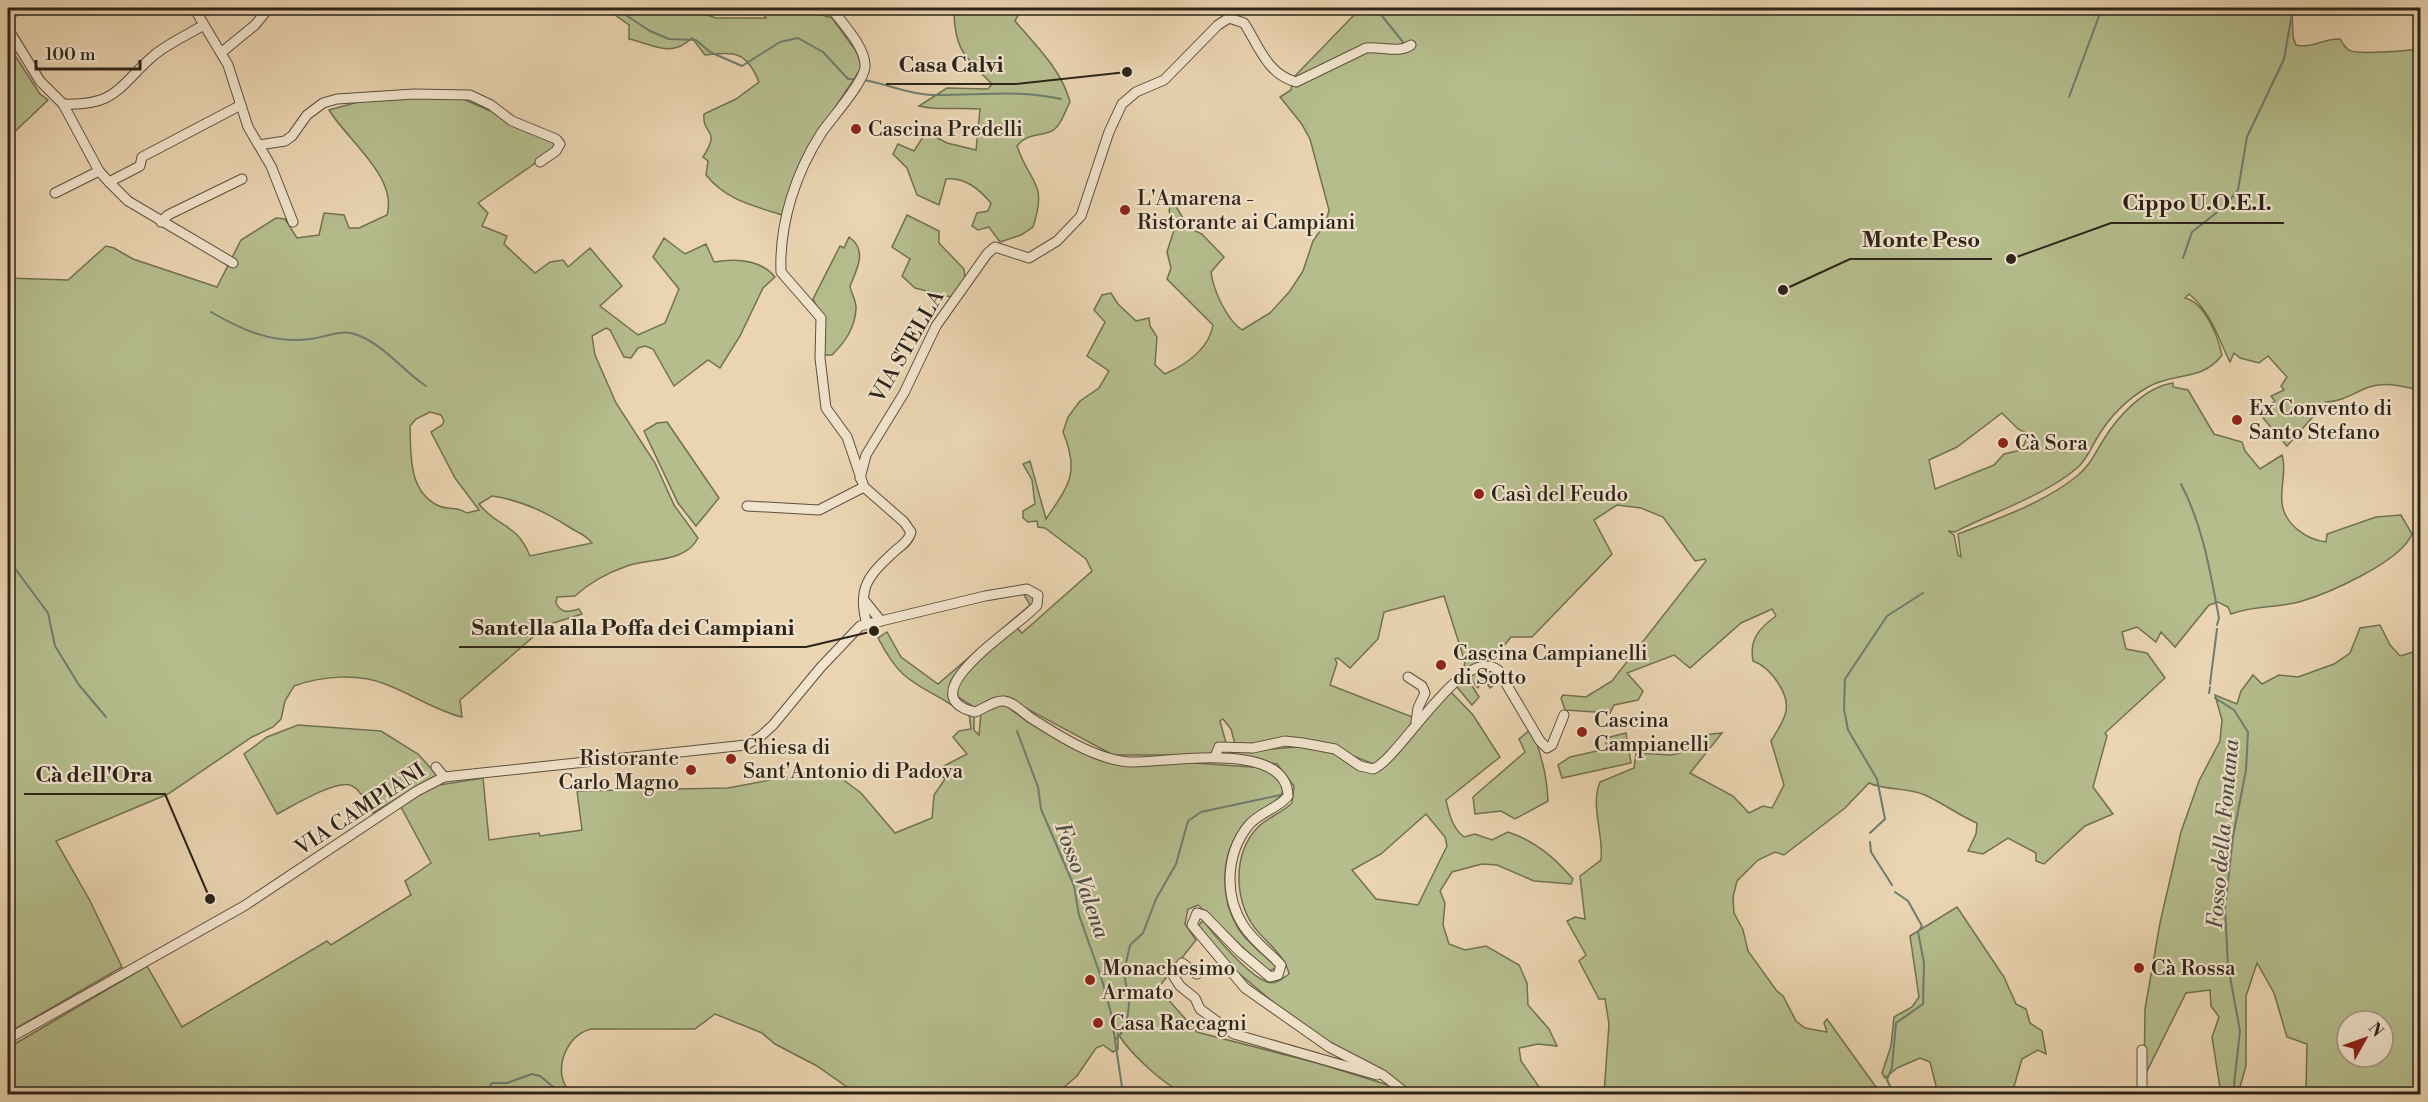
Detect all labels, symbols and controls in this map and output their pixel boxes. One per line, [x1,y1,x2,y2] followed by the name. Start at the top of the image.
[36,33,140,71] scale bar
[45,43,96,66] text: 100 m
[886,44,1015,84] callout: Casa Calvi
[898,52,1004,79] text: Casa Calvi
[868,117,1023,143] place label: Cascina Predelli
[849,122,863,136] marker: Cascina Predelli
[2111,183,2284,223] callout: Cippo U.O.E.I.
[1137,186,1356,236] place label: L'Amarena - Ristorante ai Campiani
[2122,190,2272,217] text: Cippo U.O.E.I.
[1118,203,1132,217] marker: L'Amarena - Ristorante ai Campiani
[1850,219,1992,259] callout: Monte Peso
[1862,227,1980,254] text: Monte Peso
[865,285,951,408] street label: VIA STELLA
[2249,396,2393,446] place label: Ex Convento di Santo Stefano
[2230,413,2244,427] marker: Ex Convento di Santo Stefano
[2015,431,2088,457] place label: Cà Sora
[1996,436,2010,450] marker: Cà Sora
[1491,482,1628,508] place label: Casì del Feudo
[1472,487,1486,501] marker: Casì del Feudo
[459,607,806,647] callout: Santella alla Poffa dei Campiani
[471,615,795,642] text: Santella alla Poffa dei Campiani
[1453,641,1648,691] place label: Cascina Campianelli di Sotto
[1434,658,1448,672] marker: Cascina Campianelli di Sotto
[1594,708,1710,758] place label: Cascina Campianelli
[1575,725,1589,739] marker: Cascina Campianelli
[743,735,964,785] place label: Chiesa di Sant'Antonio di Padova
[2202,737,2245,930] water label: Fosso della Fontana
[558,746,679,796] place label: Ristorante Carlo Magno
[724,752,738,766] marker: Chiesa di Sant'Antonio di Padova
[24,754,165,794] callout: Cà dell'Ora
[290,758,431,862] street label: VIA CAMPIANI
[35,762,154,789] text: Cà dell'Ora
[684,763,698,777] marker: Ristorante Carlo Magno
[1048,819,1115,943] water label: Fosso Valena
[1101,956,1235,1006] place label: Monachesimo Armato
[2151,956,2236,982] place label: Cà Rossa
[2132,961,2146,975] marker: Cà Rossa
[1083,973,1097,987] marker: Monachesimo Armato
[2335,1009,2395,1069] north arrow
[1110,1011,1247,1037] place label: Casa Raccagni
[1091,1016,1105,1030] marker: Casa Raccagni
[2364,1019,2388,1042] text: N

